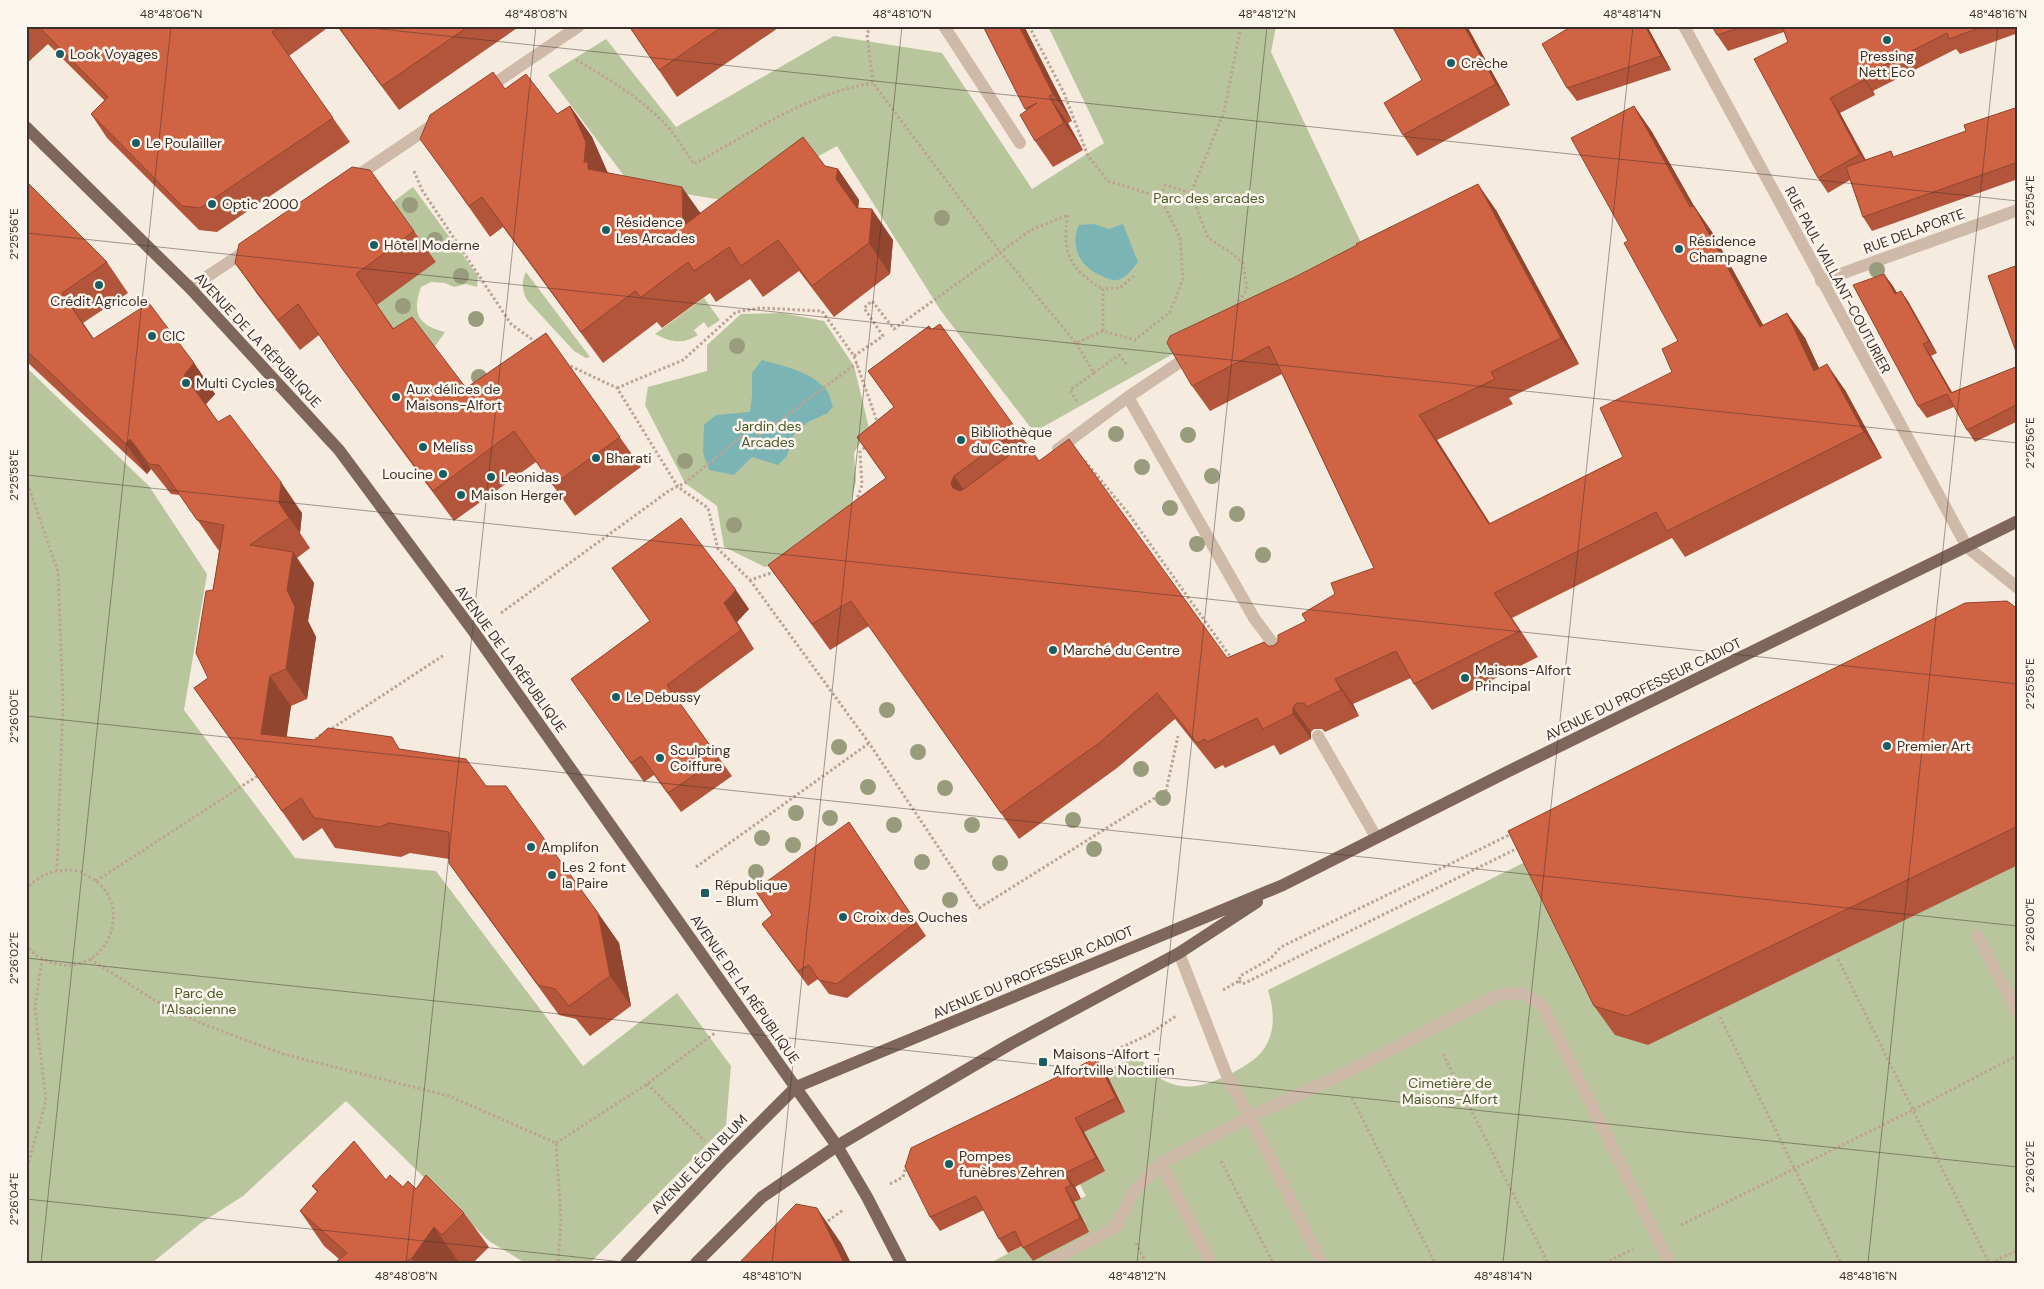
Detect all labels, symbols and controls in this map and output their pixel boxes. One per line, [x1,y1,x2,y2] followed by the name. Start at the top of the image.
[140,6,202,22] text: 48°48'06"N
[505,6,567,22] text: 48°48'08"N
[873,6,931,22] text: 48°48'10"N
[1238,6,1296,22] text: 48°48'12"N
[1603,6,1661,22] text: 48°48'14"N
[1969,6,2027,22] text: 48°48'16"N
[1881,34,1893,46] marker: Pressing Nett Eco
[70,45,158,63] place label: Look Voyages
[1859,47,1915,81] place label: Pressing Nett Eco
[54,48,66,60] marker: Look Voyages
[1461,54,1508,72] place label: Crèche
[1445,57,1457,69] marker: Crèche
[146,134,222,152] place label: Le Poulailler
[130,137,142,149] marker: Le Poulailler
[2022,175,2038,227] text: 2°25'54"E
[1781,183,1895,377] street label: RUE PAUL VAILLANT-COUTURIER
[1153,189,1265,207] park label: Parc des arcades
[222,195,299,213] place label: Optic 2000
[206,198,218,210] marker: Optic 2000
[1861,204,1967,258] street label: RUE DELAPORTE
[6,208,22,260] text: 2°25'56"E
[616,213,695,247] place label: Résidence Les Arcades
[600,224,612,236] marker: Résidence Les Arcades
[1689,232,1767,266] place label: Résidence Champagne
[384,236,480,254] place label: Hôtel Moderne
[368,239,380,251] marker: Hôtel Moderne
[1673,243,1685,255] marker: Résidence Champagne
[191,269,325,411] street label: AVENUE DE LA RÉPUBLIQUE
[93,279,105,291] marker: Crédit Agricole
[50,292,148,310] place label: Crédit Agricole
[162,327,185,345] place label: CIC
[146,330,158,342] marker: CIC
[196,374,275,392] place label: Multi Cycles
[180,377,192,389] marker: Multi Cycles
[406,380,502,414] place label: Aux délices de Maisons-Alfort
[390,391,402,403] marker: Aux délices de Maisons-Alfort
[734,417,802,451] park label: Jardin des Arcades
[2022,417,2038,469] text: 2°25'56"E
[971,423,1052,457] place label: Bibliothèque du Centre
[955,434,967,446] marker: Bibliothèque du Centre
[433,438,473,456] place label: Meliss
[417,441,429,453] marker: Meliss
[6,449,22,501] text: 2°25'58"E
[606,449,652,467] place label: Bharati
[590,452,602,464] marker: Bharati
[382,465,433,483] place label: Loucine
[437,468,449,480] marker: Loucine
[501,468,559,486] place label: Leonidas
[485,471,497,483] marker: Leonidas
[471,486,564,504] place label: Maison Herger
[455,489,467,501] marker: Maison Herger
[451,582,571,736] street label: AVENUE DE LA RÉPUBLIQUE
[1542,633,1744,745] street label: AVENUE DU PROFESSEUR CADIOT
[1063,641,1180,659] place label: Marché du Centre
[1047,644,1059,656] marker: Marché du Centre
[2022,658,2038,710] text: 2°25'58"E
[1475,661,1571,695] place label: Maisons-Alfort Principal
[1459,672,1471,684] marker: Maisons-Alfort Principal
[626,688,701,706] place label: Le Debussy
[6,689,22,743] text: 2°26'00"E
[610,691,622,703] marker: Le Debussy
[1897,737,1971,755] place label: Premier Art
[1881,740,1893,752] marker: Premier Art
[670,741,731,775] place label: Sculpting Coiffure
[654,752,666,764] marker: Sculpting Coiffure
[541,838,599,856] place label: Amplifon
[525,841,537,853] marker: Amplifon
[562,858,626,892] place label: Les 2 font la Paire
[546,869,558,881] marker: Les 2 font la Paire
[715,876,788,910] place label: République - Blum
[699,887,711,899] marker: République - Blum
[2022,898,2038,952] text: 2°26'00"E
[853,908,968,926] place label: Croix des Ouches
[687,911,803,1067] street label: AVENUE DE LA RÉPUBLIQUE
[837,911,849,923] marker: Croix des Ouches
[930,921,1136,1023] street label: AVENUE DU PROFESSEUR CADIOT
[6,931,22,984] text: 2°26'02"E
[162,984,236,1018] park label: Parc de l'Alsacienne
[1053,1045,1175,1079] place label: Maisons-Alfort - Alfortville Noctilien
[1037,1056,1049,1068] marker: Maisons-Alfort - Alfortville Noctilien
[1402,1074,1498,1108] park label: Cimetière de Maisons-Alfort
[647,1110,751,1218] street label: AVENUE LÉON BLUM
[2022,1140,2038,1193] text: 2°26'02"E
[959,1147,1065,1181] place label: Pompes funèbres Zehren
[943,1158,955,1170] marker: Pompes funèbres Zehren
[6,1172,22,1226] text: 2°26'04"E
[375,1268,437,1284] text: 48°48'08"N
[743,1268,801,1284] text: 48°48'10"N
[1108,1268,1166,1284] text: 48°48'12"N
[1474,1268,1532,1284] text: 48°48'14"N
[1839,1268,1897,1284] text: 48°48'16"N

